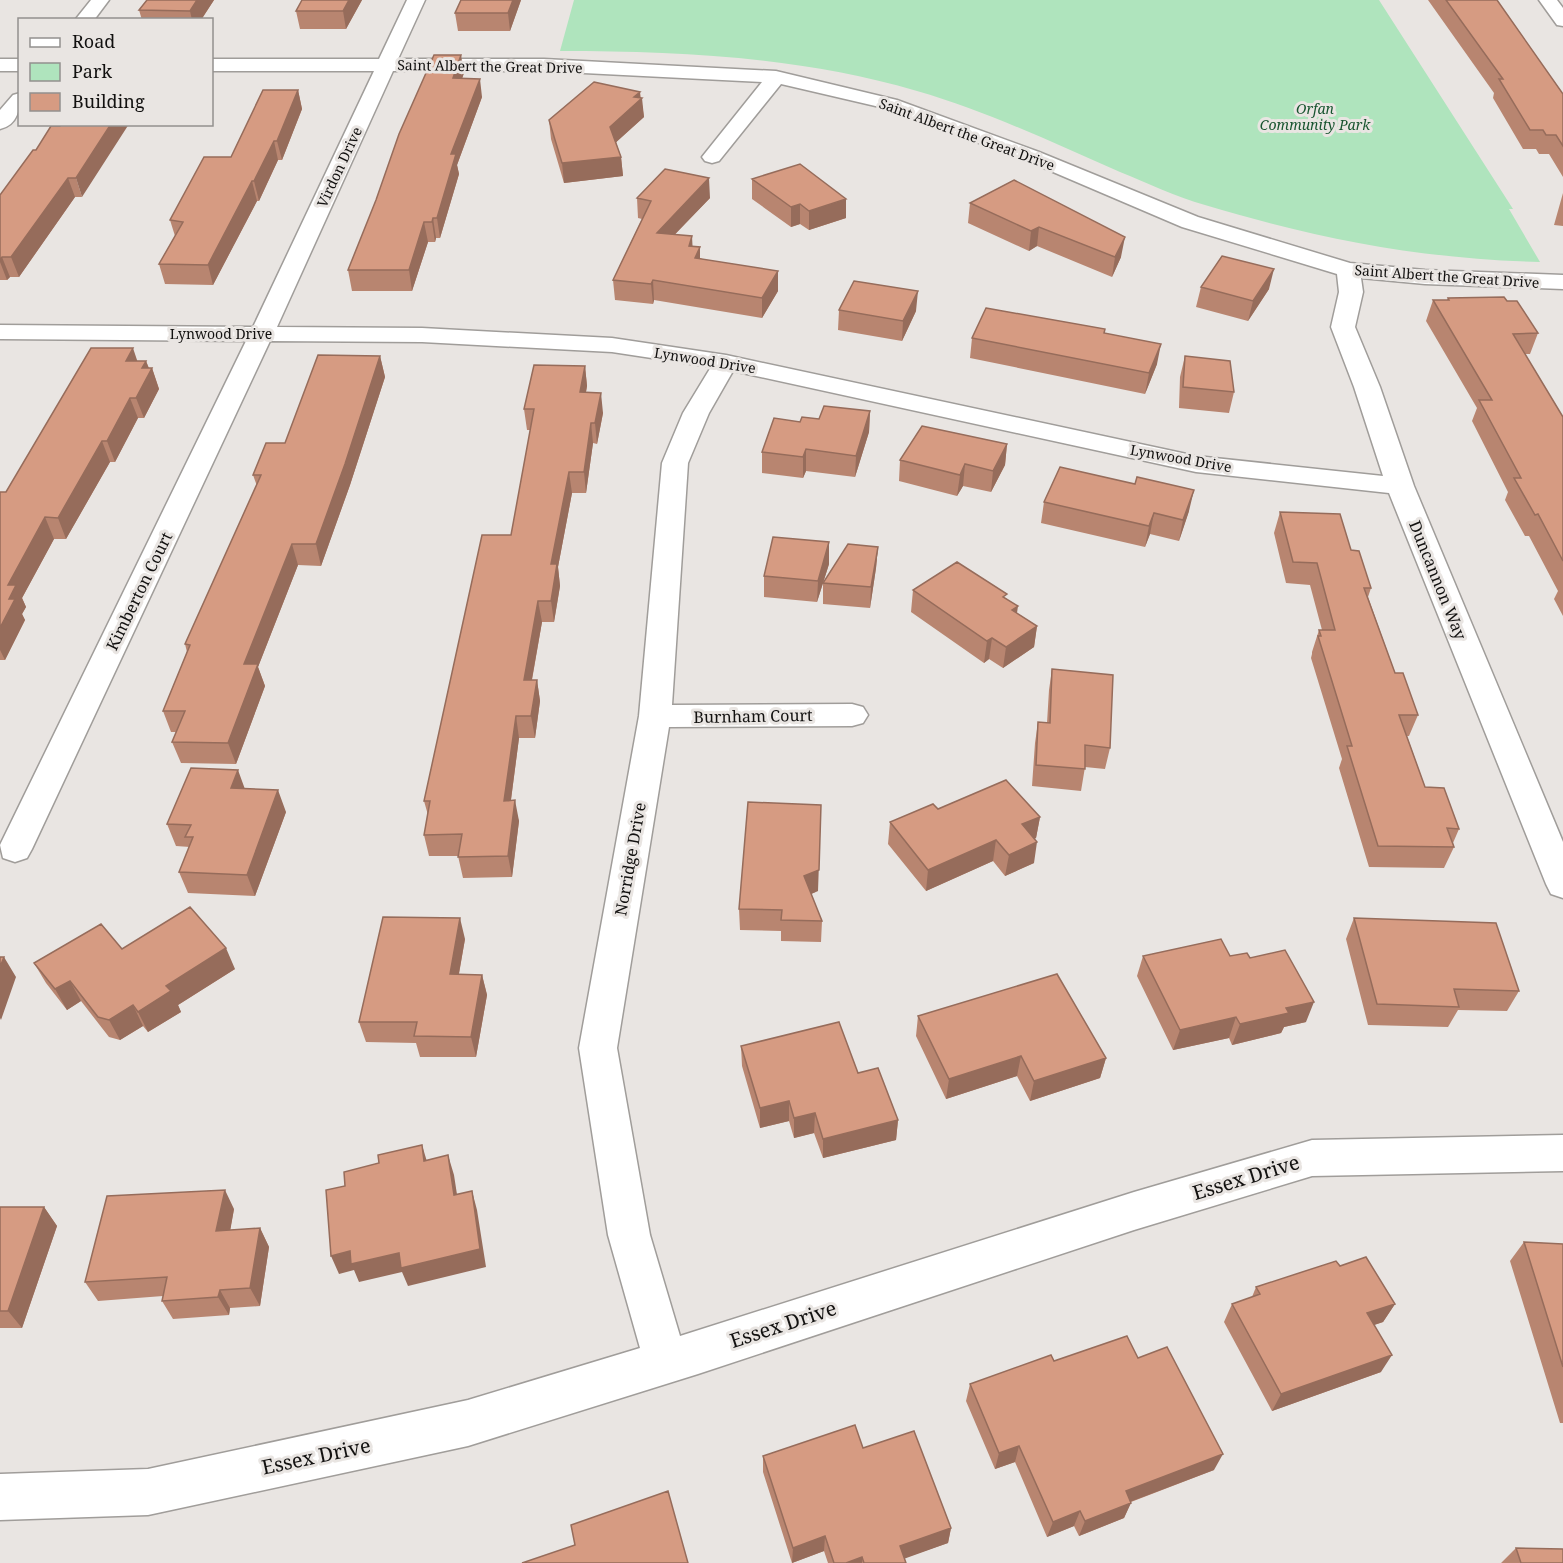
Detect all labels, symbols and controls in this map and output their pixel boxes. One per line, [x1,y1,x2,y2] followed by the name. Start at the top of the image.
[18,18,213,126] legend
[72,29,115,53] text: Road
[397,55,583,77] street label: Saint Albert the Great Drive
[72,59,112,83] text: Park
[72,89,145,113] text: Building
[877,93,1057,175] street label: Saint Albert the Great Drive
[1260,99,1371,134] park label: Orfan Community Park
[312,124,366,210] street label: Virdon Drive
[1354,260,1540,292] street label: Saint Albert the Great Drive
[170,324,272,343] street label: Lynwood Drive
[653,343,757,377] street label: Lynwood Drive
[1129,440,1233,476] street label: Lynwood Drive
[1404,517,1472,644] street label: Duncannon Way
[101,528,177,654] street label: Kimberton Court
[693,704,813,728] street label: Burnham Court
[609,801,651,917] street label: Norridge Drive
[1189,1148,1303,1206] street label: Essex Drive
[726,1294,840,1354] street label: Essex Drive
[259,1431,373,1481] street label: Essex Drive

